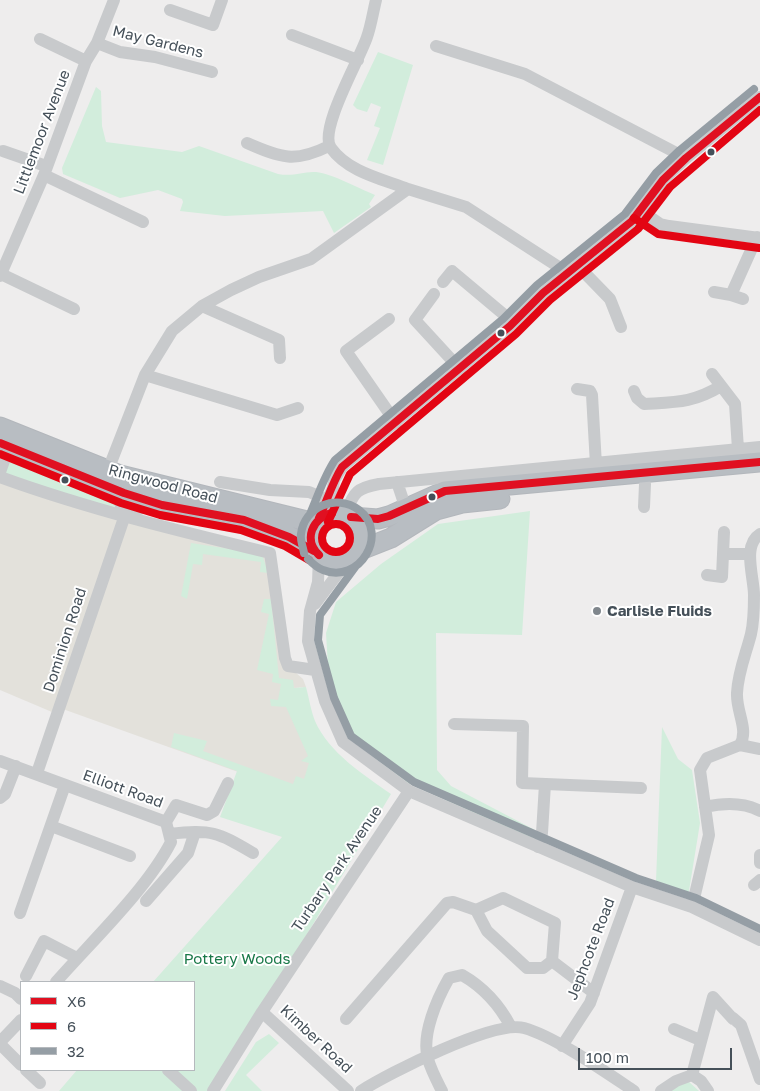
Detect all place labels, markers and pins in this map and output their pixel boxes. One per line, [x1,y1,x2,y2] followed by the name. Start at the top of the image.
[706,147,716,157] unlabelled marker
[496,328,506,338] unlabelled marker
[60,475,70,485] unlabelled marker
[427,492,437,502] unlabelled marker
[607,602,712,620] place label: Carlisle Fluids
[591,605,603,617] marker: Carlisle Fluids

